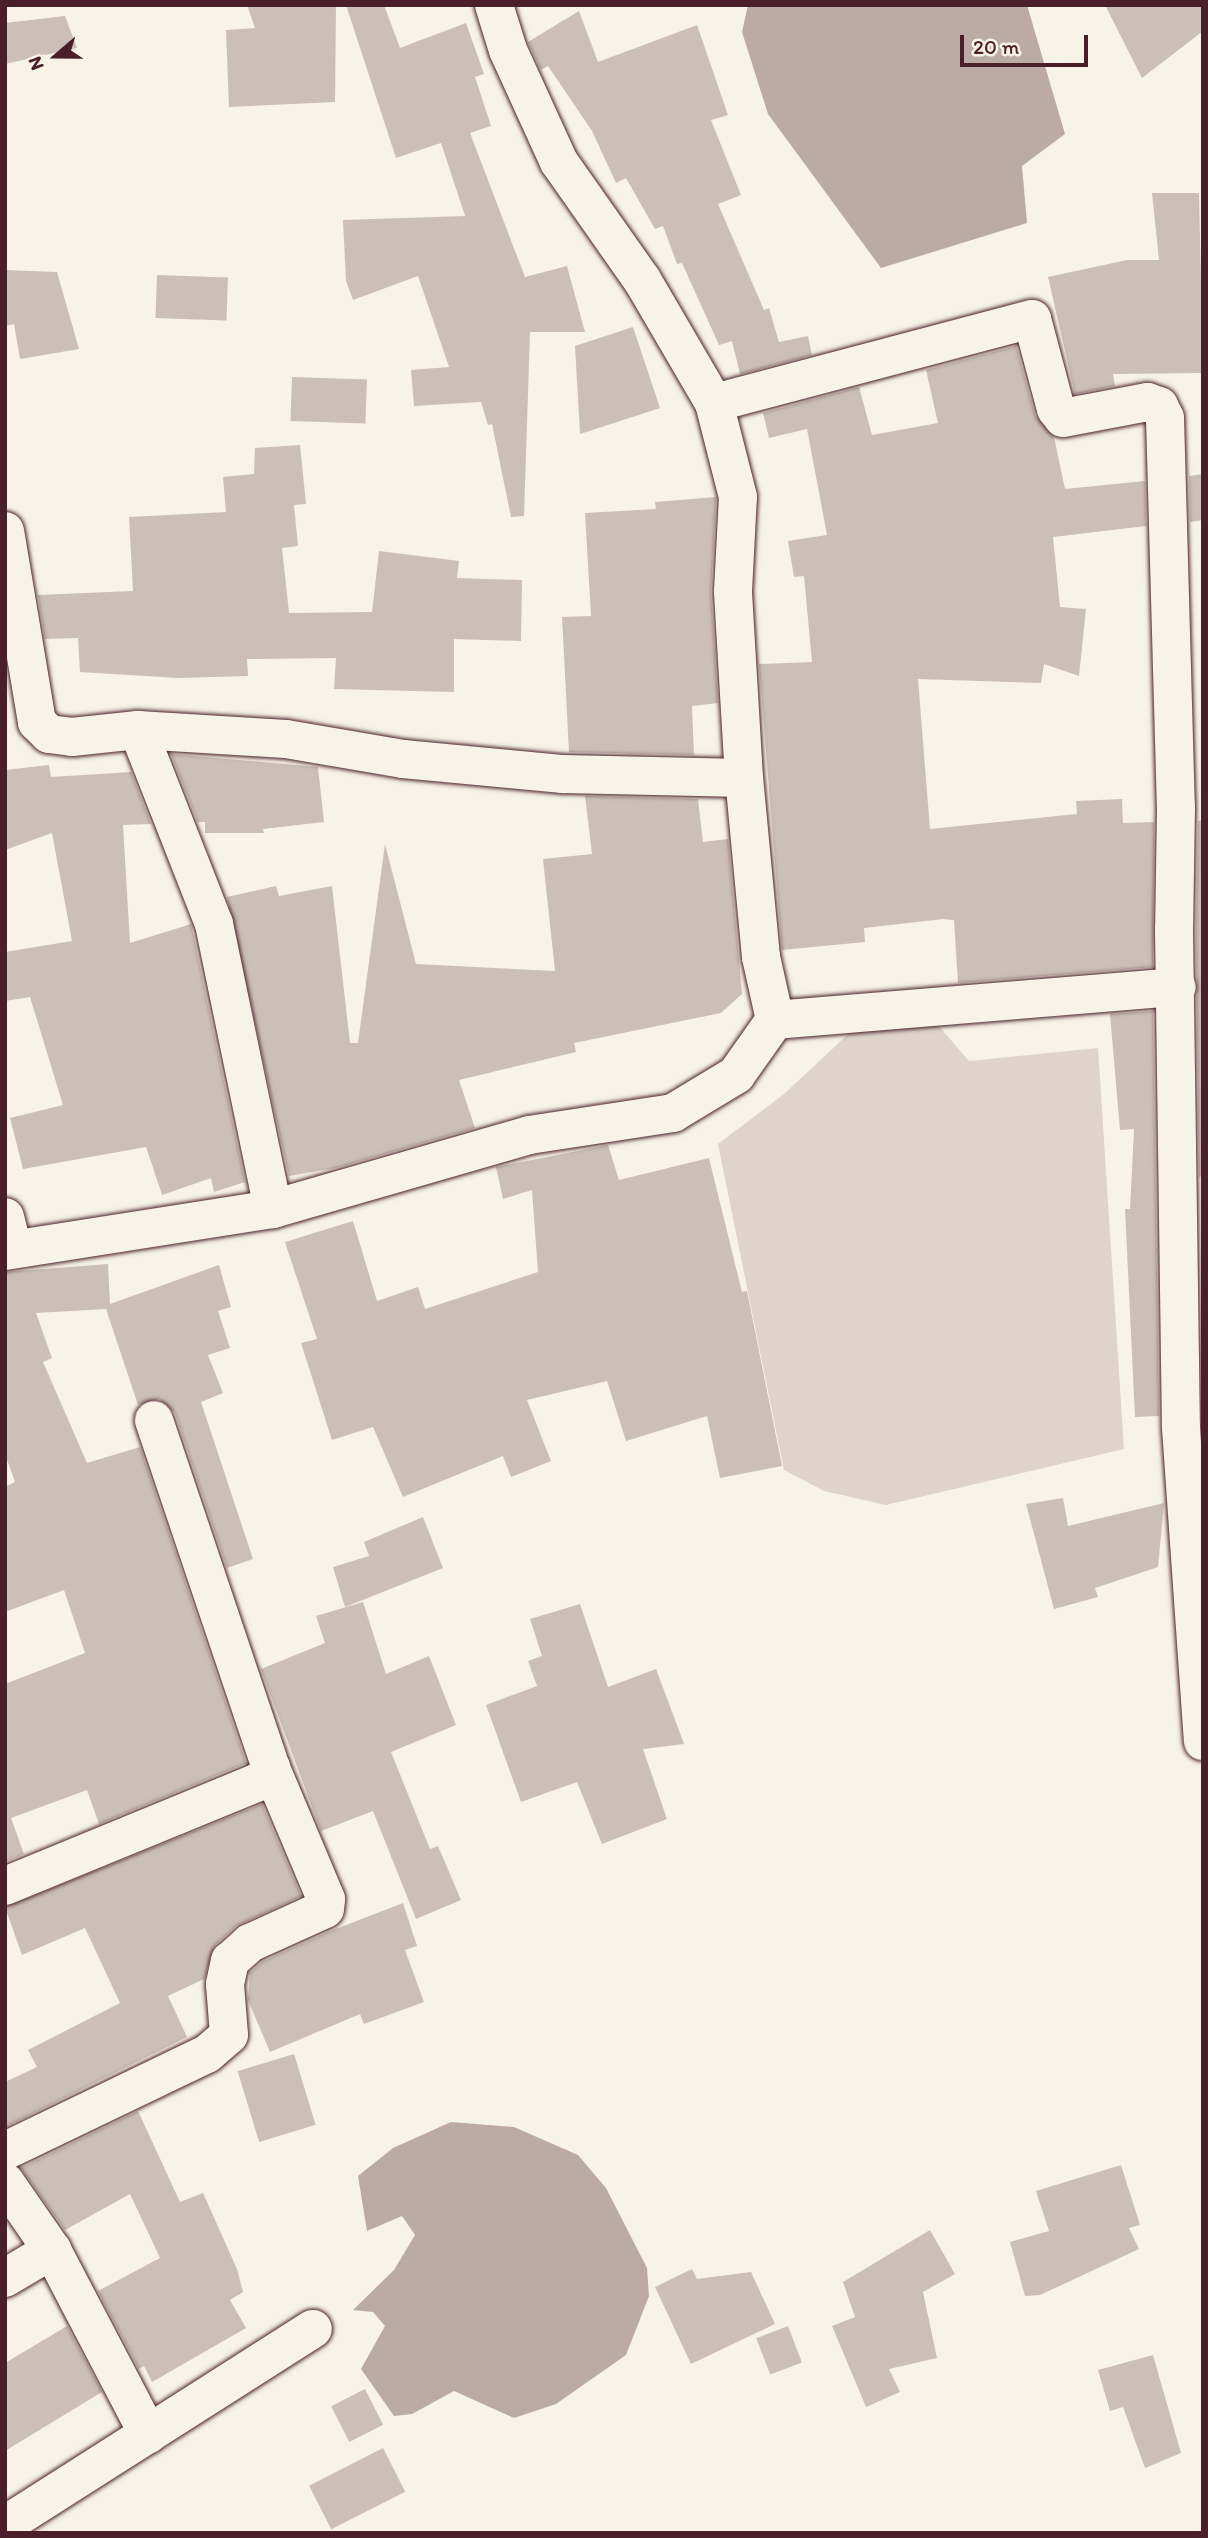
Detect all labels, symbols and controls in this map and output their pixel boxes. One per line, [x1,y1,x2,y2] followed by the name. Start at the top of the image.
[21,21,91,91] north arrow
[963,21,1091,65] scale bar
[973,34,1019,59] text: 20 m
[23,53,49,73] text: N

